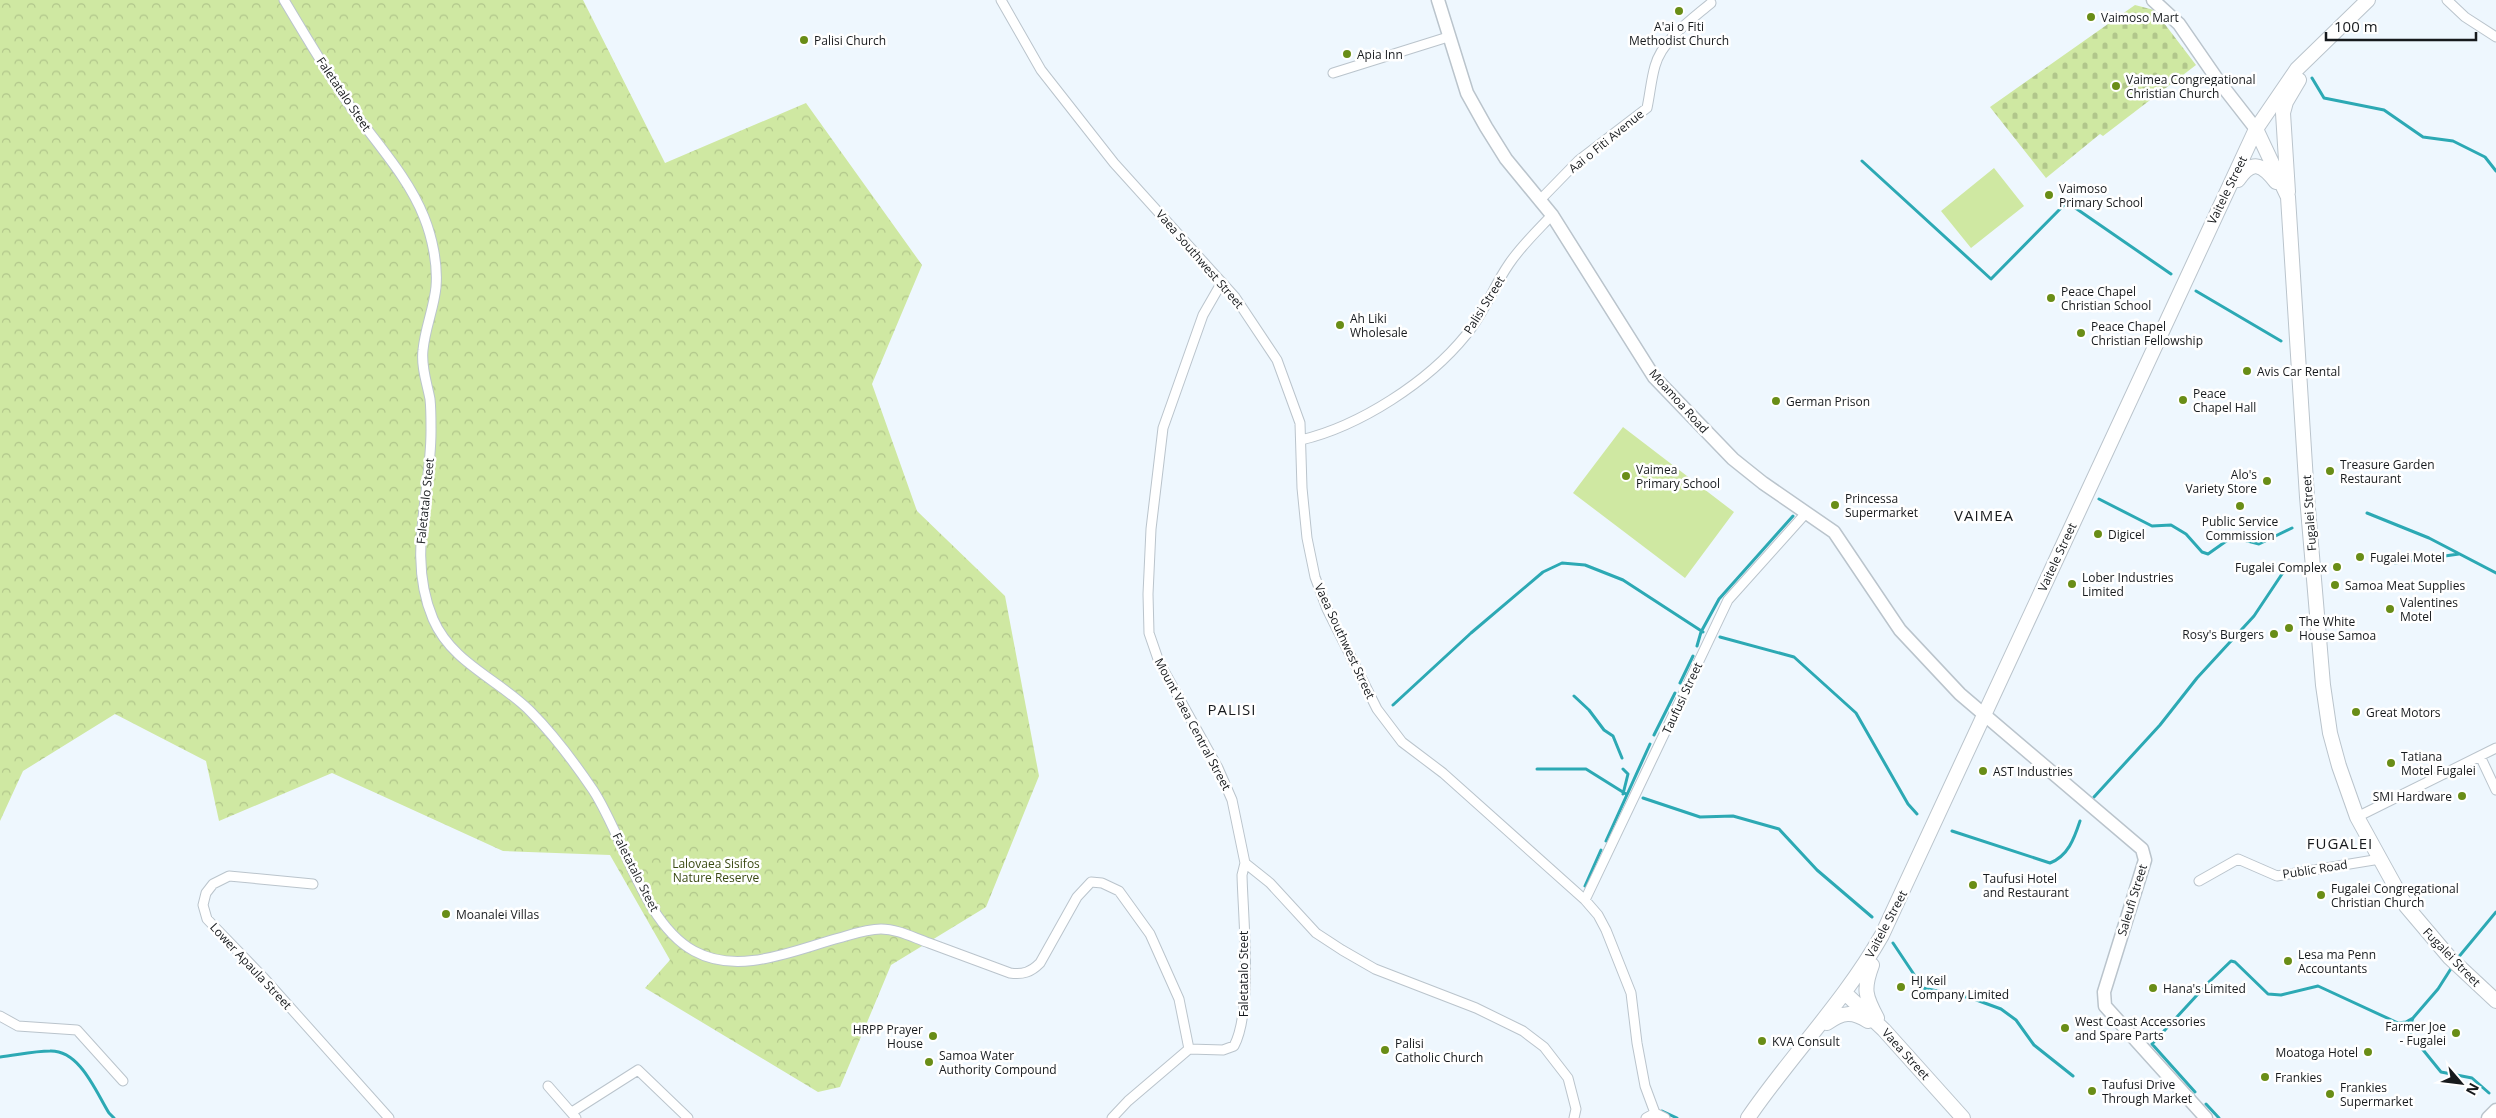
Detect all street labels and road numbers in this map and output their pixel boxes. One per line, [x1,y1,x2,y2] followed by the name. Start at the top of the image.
[313,53,375,135] street label: Faletatalo Steet
[1565,105,1647,177] street label: Aai o Fiti Avenue
[2203,153,2251,227] street label: Vaitele Street
[1152,206,1248,312] street label: Vaea Southwest Street
[1459,273,1509,337] street label: Palisi Street
[1645,365,1713,437] street label: Moamoa Road
[412,457,438,545] street label: Faletatalo Steet
[2298,474,2320,552] street label: Fugalei Street
[2034,520,2080,594] street label: Vaitele Street
[1311,580,1379,702] street label: Vaea Southwest Street
[1151,655,1235,793] street label: Mount Vaea Central Street
[1658,659,1706,737] street label: Taufusi Street
[609,830,663,914] street label: Faletatalo Steet
[2281,855,2349,883] street label: Public Road
[2113,862,2151,938] street label: Saleufi Street
[1861,887,1911,961] street label: Vaitele Street
[206,919,296,1013] street label: Lower Apaula Street
[2419,924,2485,990] street label: Fugalei Street
[1235,931,1252,1017] street label: Faletatalo Steet
[1878,1025,1934,1083] street label: Vaea Street

